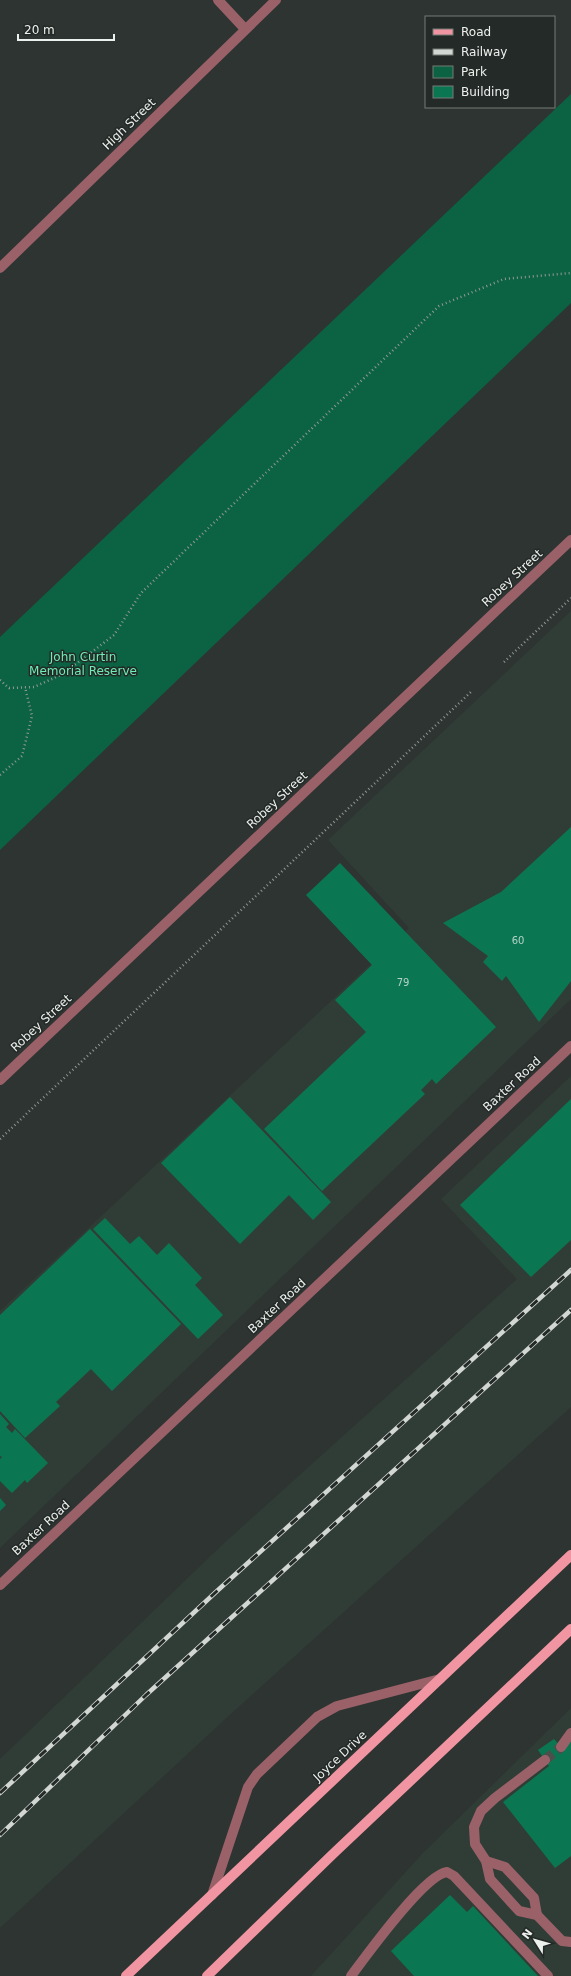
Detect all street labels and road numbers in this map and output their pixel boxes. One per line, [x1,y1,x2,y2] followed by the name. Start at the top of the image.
[100,95,158,153] street label: High Street
[479,546,545,610] street label: Robey Street
[244,768,310,832] street label: Robey Street
[8,991,74,1055] street label: Robey Street
[480,1054,544,1114] street label: Baxter Road
[245,1276,309,1336] street label: Baxter Road
[9,1498,73,1558] street label: Baxter Road
[310,1728,370,1785] street label: Joyce Drive

